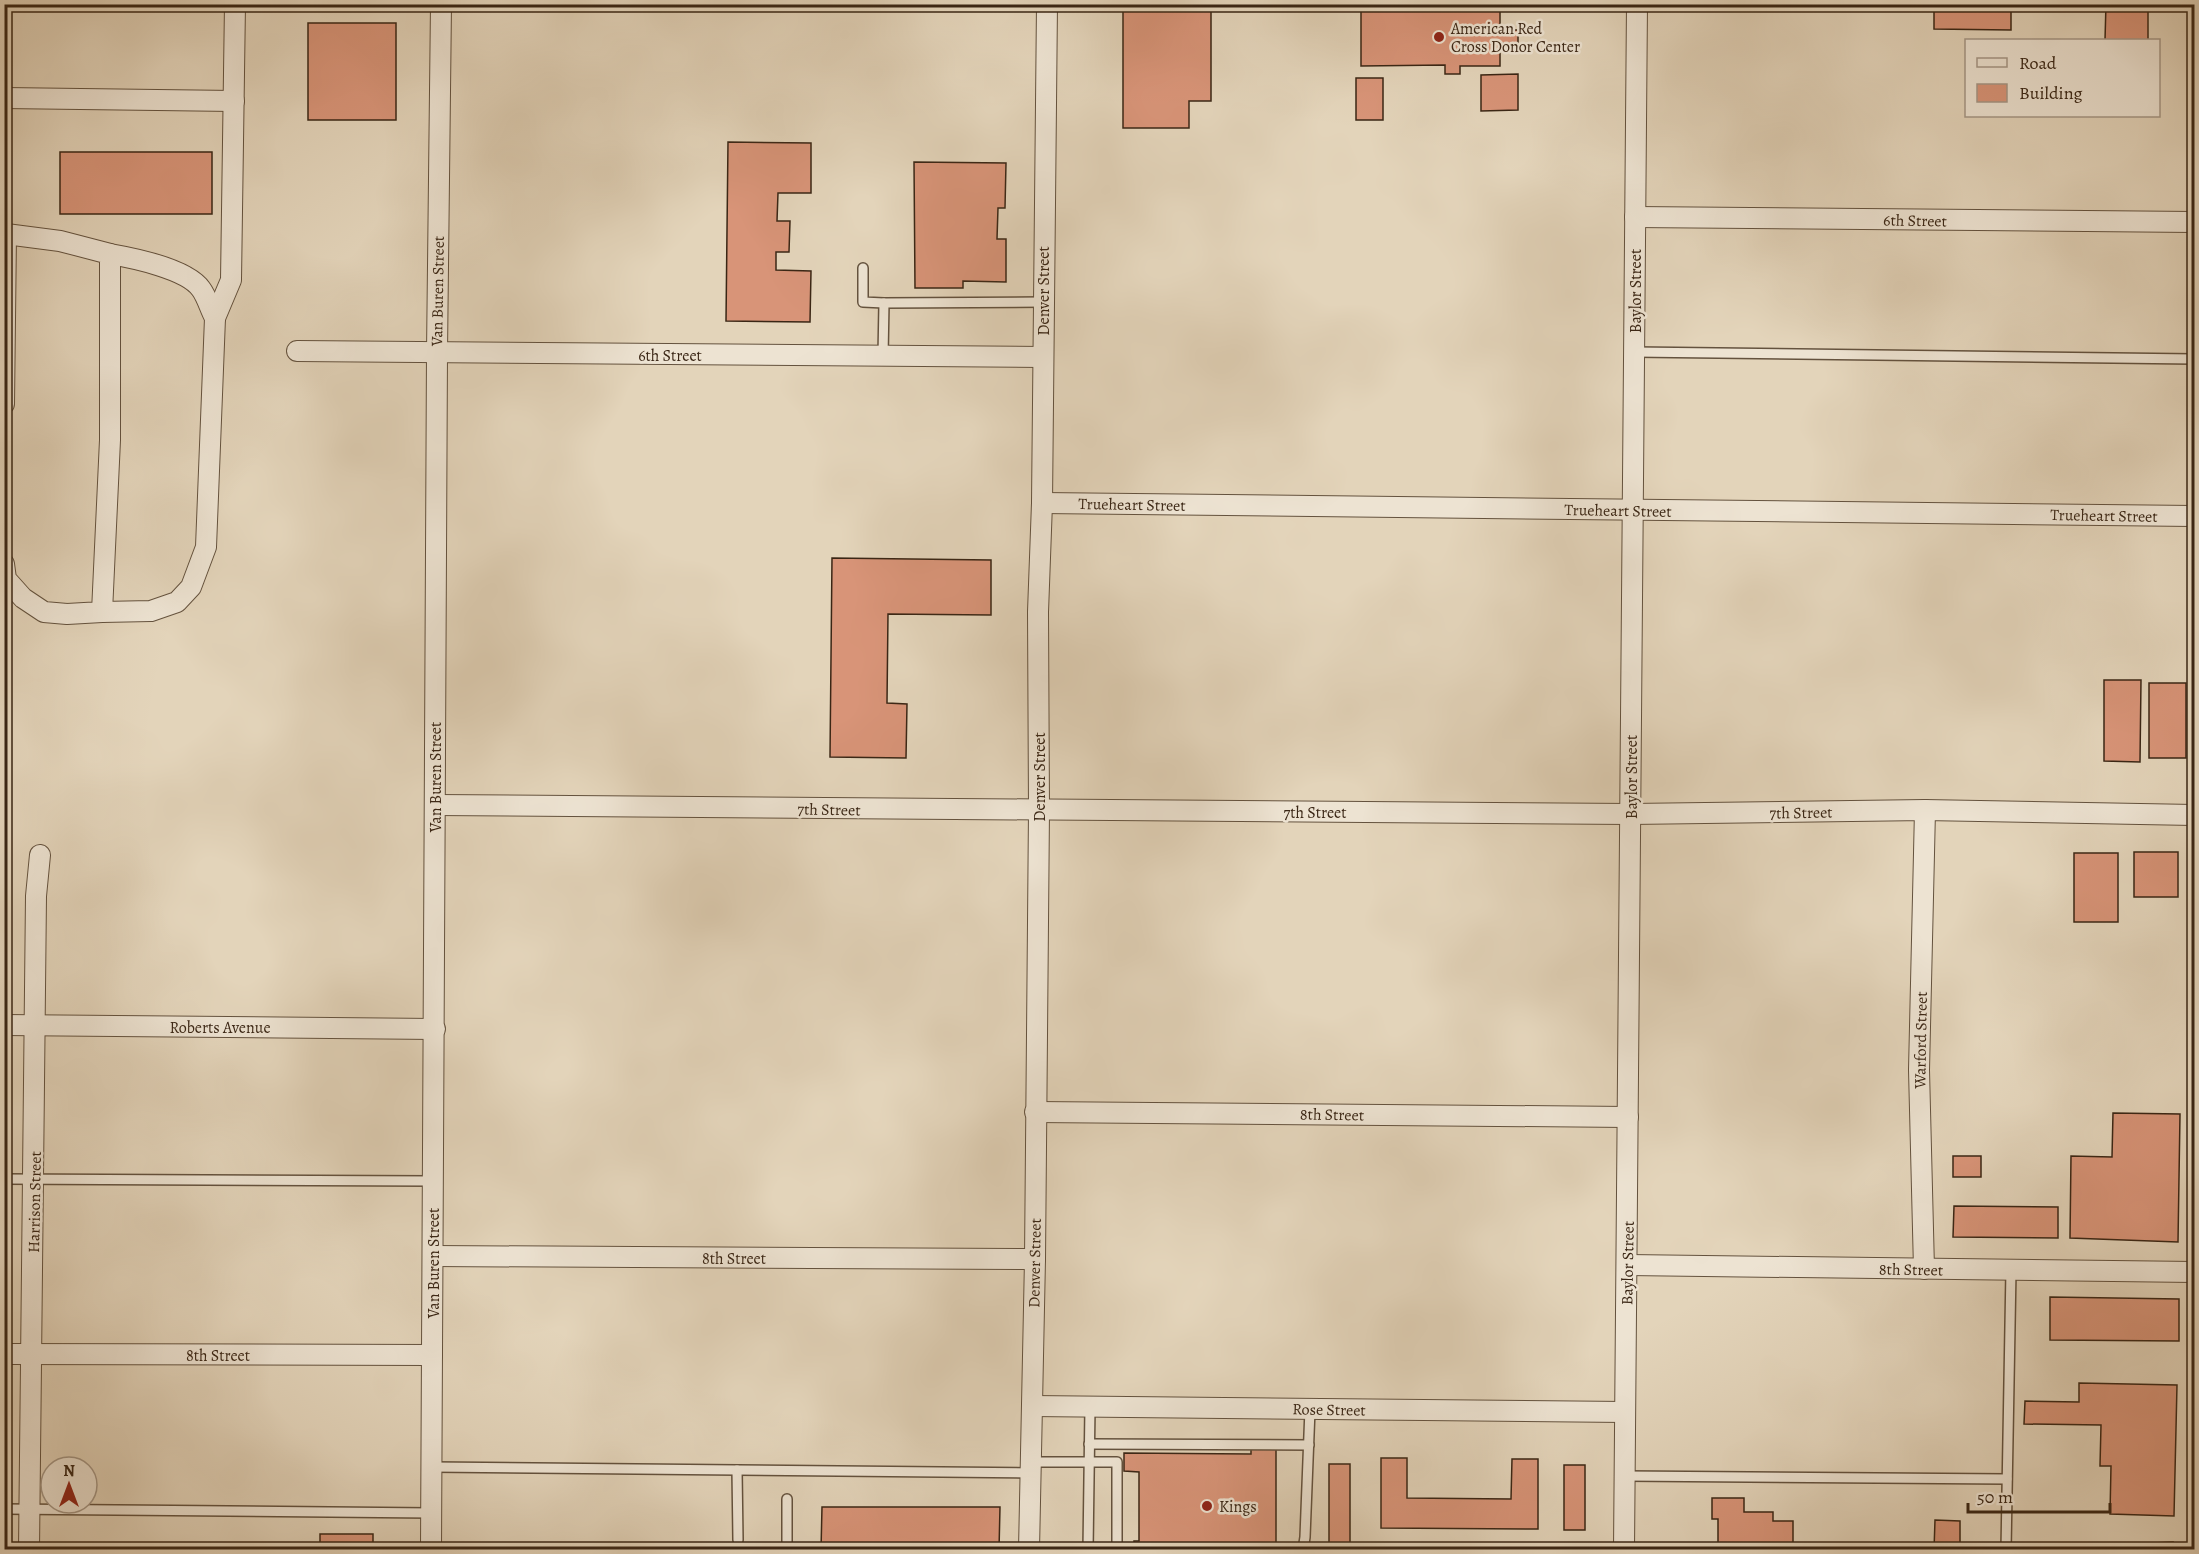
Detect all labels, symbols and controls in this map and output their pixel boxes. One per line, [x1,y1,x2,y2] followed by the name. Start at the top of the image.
[1450,18,1580,58] place label: American Red Cross Donor Center
[1432,30,1446,44] marker: American Red Cross Donor Center
[1965,39,2160,117] legend
[2019,51,2057,75] text: Road
[2019,81,2083,105] text: Building
[1883,209,1947,233] street label: 6th Street
[426,236,450,347] street label: Van Buren Street
[1033,246,1055,336] street label: Denver Street
[1625,249,1647,333] street label: Baylor Street
[638,345,702,367] street label: 6th Street
[1078,493,1186,517] street label: Trueheart Street
[1564,499,1672,523] street label: Trueheart Street
[2050,504,2158,528] street label: Trueheart Street
[425,722,447,833] street label: Van Buren Street
[1029,732,1051,822] street label: Denver Street
[1621,735,1643,819] street label: Baylor Street
[797,798,861,822] street label: 7th Street
[1769,801,1833,825] street label: 7th Street
[1283,802,1347,824] street label: 7th Street
[1909,991,1933,1090] street label: Warford Street
[169,1017,271,1039] street label: Roberts Avenue
[1300,1103,1364,1127] street label: 8th Street
[23,1151,47,1253] street label: Harrison Street
[423,1208,445,1319] street label: Van Buren Street
[1023,1218,1047,1308] street label: Denver Street
[1616,1221,1640,1305] street label: Baylor Street
[702,1248,766,1270] street label: 8th Street
[1879,1258,1943,1282] street label: 8th Street
[186,1345,250,1367] street label: 8th Street
[1292,1398,1366,1422] street label: Rose Street
[39,1455,99,1515] north arrow
[63,1460,75,1482] text: N
[1968,1476,2110,1514] scale bar
[1977,1485,2013,1509] text: 50 m
[1219,1496,1257,1518] place label: Kings
[1200,1499,1214,1513] marker: Kings

